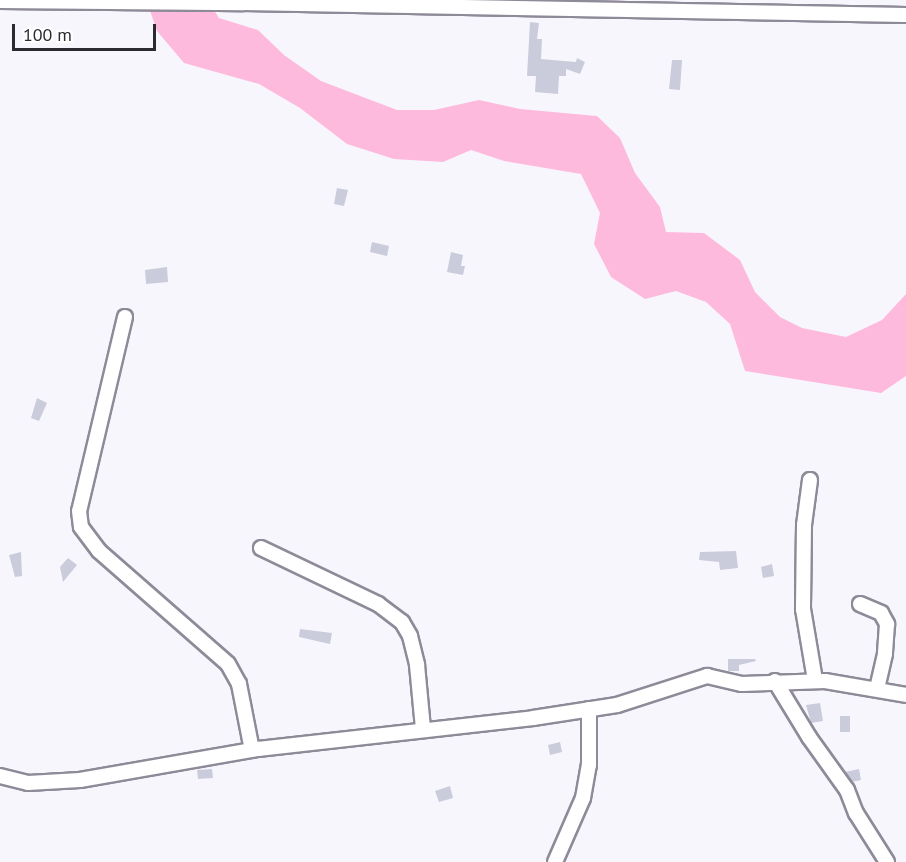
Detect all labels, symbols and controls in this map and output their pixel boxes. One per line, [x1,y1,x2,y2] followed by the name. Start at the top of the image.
[15,12,159,50] scale bar
[23,23,72,46] text: 100 m

